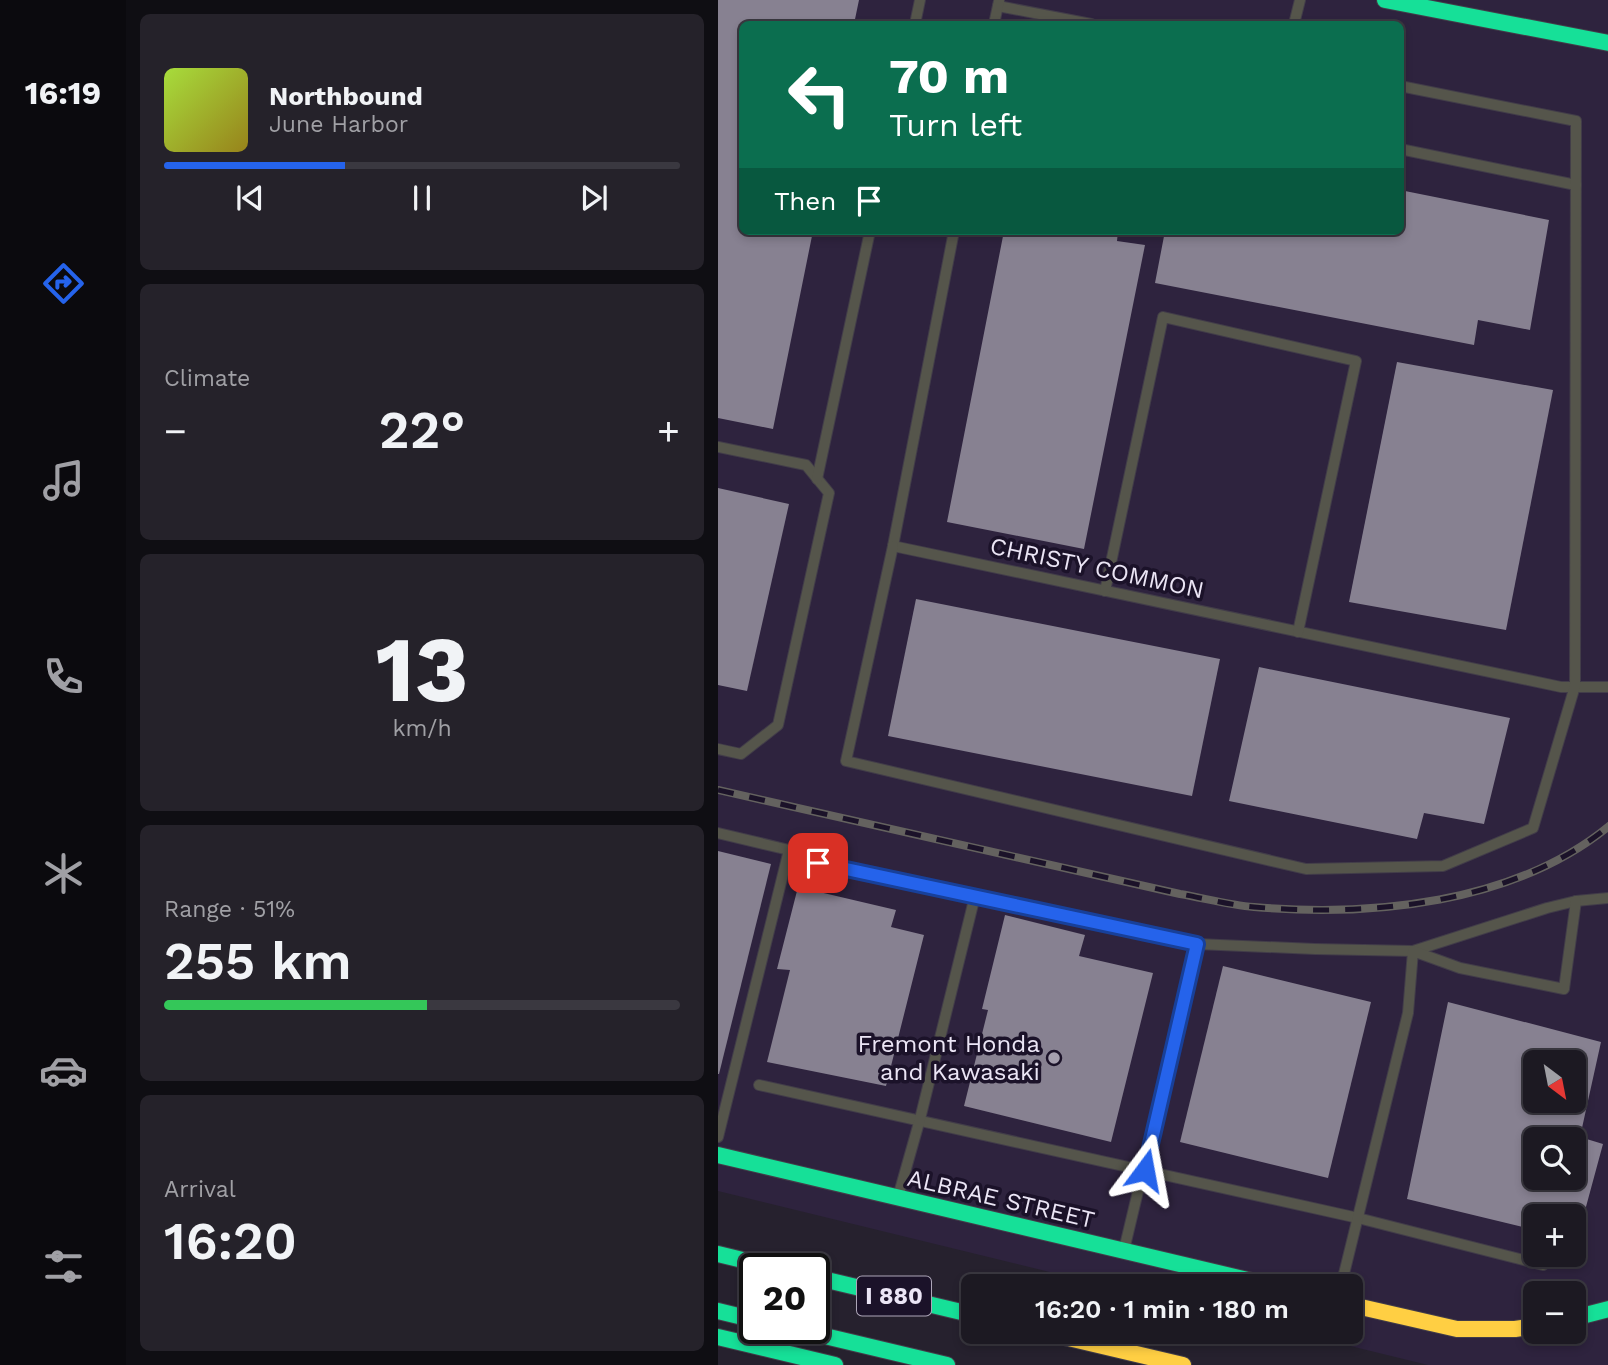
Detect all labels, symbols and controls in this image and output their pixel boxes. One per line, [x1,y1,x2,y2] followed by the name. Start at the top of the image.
[889,47,1009,105] text: 70 m
[774,49,865,140] icon: left
[25,74,101,112] text: 16:19
[269,81,423,111] text: Northbound
[889,106,1022,144] text: Turn left
[269,111,408,138] text: June Harbor
[231,179,269,217] icon: previous
[403,179,441,217] icon: pause
[575,179,613,217] icon: next
[850,182,888,220] icon: arrive
[774,186,836,216] text: Then
[39,259,88,308] icon: directions
[164,365,250,392] text: Climate
[379,400,465,461] text: 22°
[164,409,187,453] text: −
[657,409,680,453] text: +
[39,456,88,505] icon: music
[987,532,1207,604] street label: CHRISTY COMMON
[375,616,469,723] text: 13
[39,652,88,701] icon: phone
[392,715,452,742] text: km/h
[788,833,848,893] pin
[799,844,837,882] icon: arrive
[39,849,88,898] icon: climate
[164,896,295,923] text: Range · 51%
[164,931,352,992] text: 255 km
[858,1030,1040,1086] place label: Fremont Honda and Kawasaki
[39,1046,88,1095] icon: car
[1046,1050,1062,1066] marker: Fremont Honda and Kawasaki
[1523,1050,1586,1113] north arrow
[1523,1050,1586,1344] map controls
[1523,1127,1586,1190] button: search
[1108,1133,1182,1207] position arrow
[905,1164,1097,1234] street label: ALBRAE STREET
[164,1176,236,1203] text: Arrival
[1523,1204,1586,1267] button: +
[164,1211,297,1272] text: 16:20
[39,1242,88,1291] icon: filters
[739,1253,830,1344] speed limit sign: 20
[857,1276,931,1316] road number: I 880
[1523,1281,1586,1344] button: −
[1035,1294,1289,1324] text: 16:20 · 1 min · 180 m

